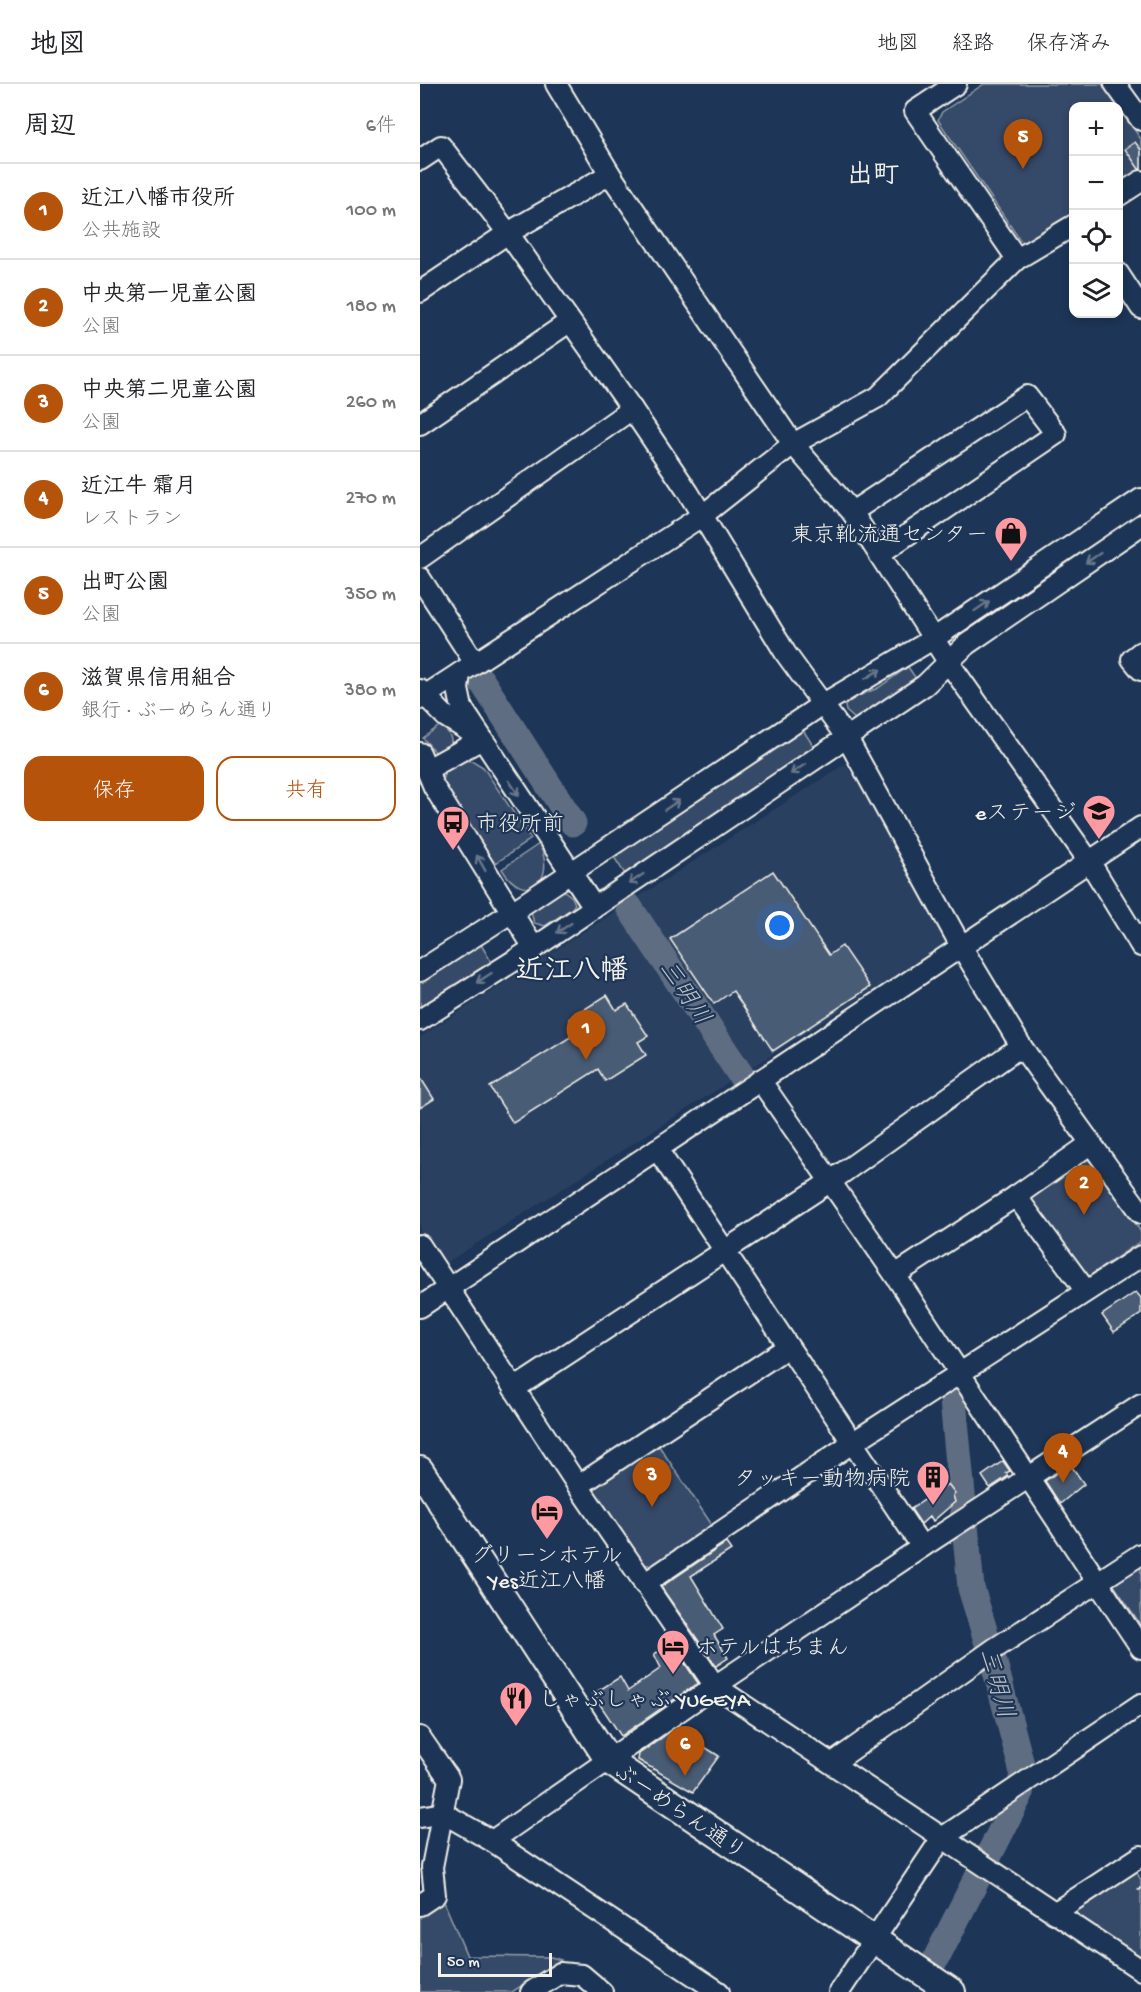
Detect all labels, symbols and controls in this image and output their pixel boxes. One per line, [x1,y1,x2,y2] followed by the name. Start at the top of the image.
[30,30,86,63] text: 地図
[877,33,919,58] text: 地図
[952,33,994,58] text: 経路
[1027,33,1111,58] text: 保存済み
[1069,102,1123,318] map controls
[1069,102,1123,156] button: +
[24,113,76,144] text: 周辺
[366,116,396,139] text: 6件
[1004,120,1042,169] pin: 5
[1069,156,1123,210] button: −
[847,160,899,193] district label: 出町
[81,187,235,213] text: 近江八幡市役所
[39,200,48,223] text: 1
[346,200,396,223] text: 100 m
[1069,210,1123,264] button: locate
[81,221,161,244] text: 公共施設
[1069,264,1123,318] button: layers
[81,283,257,309] text: 中央第一児童公園
[39,296,48,319] text: 2
[347,296,396,319] text: 180 m
[81,317,121,340] text: 公園
[81,379,257,405] text: 中央第二児童公園
[38,392,49,415] text: 3
[346,392,396,415] text: 260 m
[81,413,121,436] text: 公園
[81,475,196,501] text: 近江牛 霜月
[39,488,48,511] text: 4
[346,488,396,511] text: 270 m
[81,509,183,532] text: レストラン
[993,515,1029,562] shop icon: 東京靴流通センター
[791,523,988,550] place label: 東京靴流通センター
[1085,552,1101,564] one-way arrow
[81,571,169,597] text: 出町公園
[38,584,49,607] text: 5
[345,584,396,607] text: 350 m
[973,600,989,612] one-way arrow
[81,605,121,628] text: 公園
[81,667,235,693] text: 滋賀県信用組合
[864,667,881,679] one-way arrow
[38,680,49,703] text: 6
[344,680,396,703] text: 380 m
[81,701,277,724] text: 銀行 · ぶーめらん通り
[24,756,204,821] button: 保存
[216,756,396,821] button: 共有
[790,763,807,775] one-way arrow
[508,779,520,795] one-way arrow
[1081,793,1117,840] school or university icon: eステージ
[663,799,680,811] one-way arrow
[975,802,1076,828] place label: eステージ
[435,804,471,851] bus stop icon: 市役所前
[476,812,564,839] place label: 市役所前
[475,855,487,872] one-way arrow
[628,872,645,885] one-way arrow
[765,911,794,940] your location
[556,921,573,934] one-way arrow
[516,955,628,989] district label: 近江八幡
[651,956,715,1032] water label: 三明川
[476,972,493,984] one-way arrow
[566,1010,606,1060] pin: 1
[1064,1166,1104,1215] pin: 2
[1044,1434,1082,1483] pin: 4
[632,1458,672,1507] pin: 3
[915,1459,951,1506] building icon: タッキー動物病院
[734,1467,910,1494] place label: タッキー動物病院
[529,1493,565,1540] hotel icon: グリーンホテル Yes近江八幡
[471,1544,623,1596] place label: グリーンホテル Yes近江八幡
[655,1628,691,1675] hotel icon: ホテルはちまん
[696,1637,849,1663] place label: ホテルはちまん
[971,1645,1018,1723] water label: 三明川
[498,1680,534,1727] restaurant icon: しゃぶしゃぶ YUGEYA
[539,1689,751,1715] place label: しゃぶしゃぶ YUGEYA
[666,1726,704,1776] pin: 6
[608,1759,750,1867] street label: ぶーめらん通り
[438,1950,552,1978] scale bar
[447,1954,480,1973] text: 50 m

